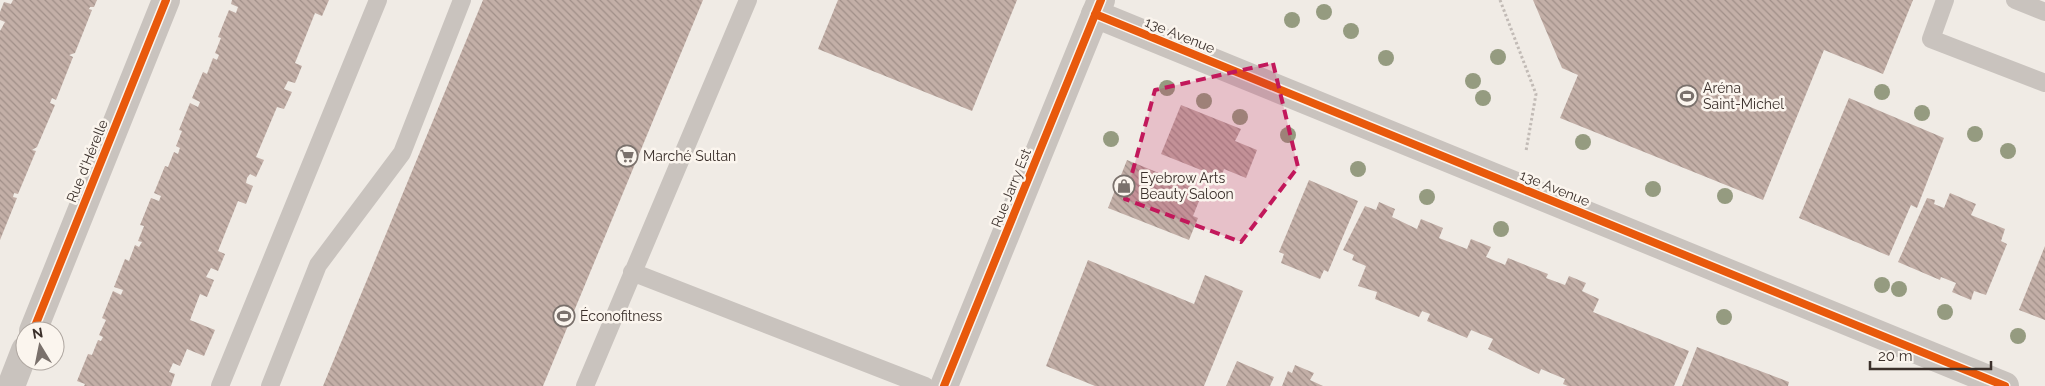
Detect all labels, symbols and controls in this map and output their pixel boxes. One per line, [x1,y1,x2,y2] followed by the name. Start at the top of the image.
[1143,14,1217,56] street label: 13e Avenue
[1703,80,1784,112] place label: Aréna Saint-Michel
[1675,84,1699,108] sports icon: Aréna Saint-Michel
[63,117,111,205] street label: Rue d'Hérelle
[615,144,639,168] supermarket icon: Marché Sultan
[988,146,1034,230] street label: Rue Jarry Est
[643,148,736,164] place label: Marché Sultan
[1518,167,1592,209] street label: 13e Avenue
[1140,170,1234,202] place label: Eyebrow Arts Beauty Saloon
[1112,174,1136,198] shop icon: Eyebrow Arts Beauty Saloon
[552,304,576,328] sports icon: Éconofitness
[580,307,663,324] place label: Éconofitness
[15,321,65,371] north arrow
[31,324,44,342] text: N
[1870,338,1991,370] scale bar
[1878,347,1913,365] text: 20 m

